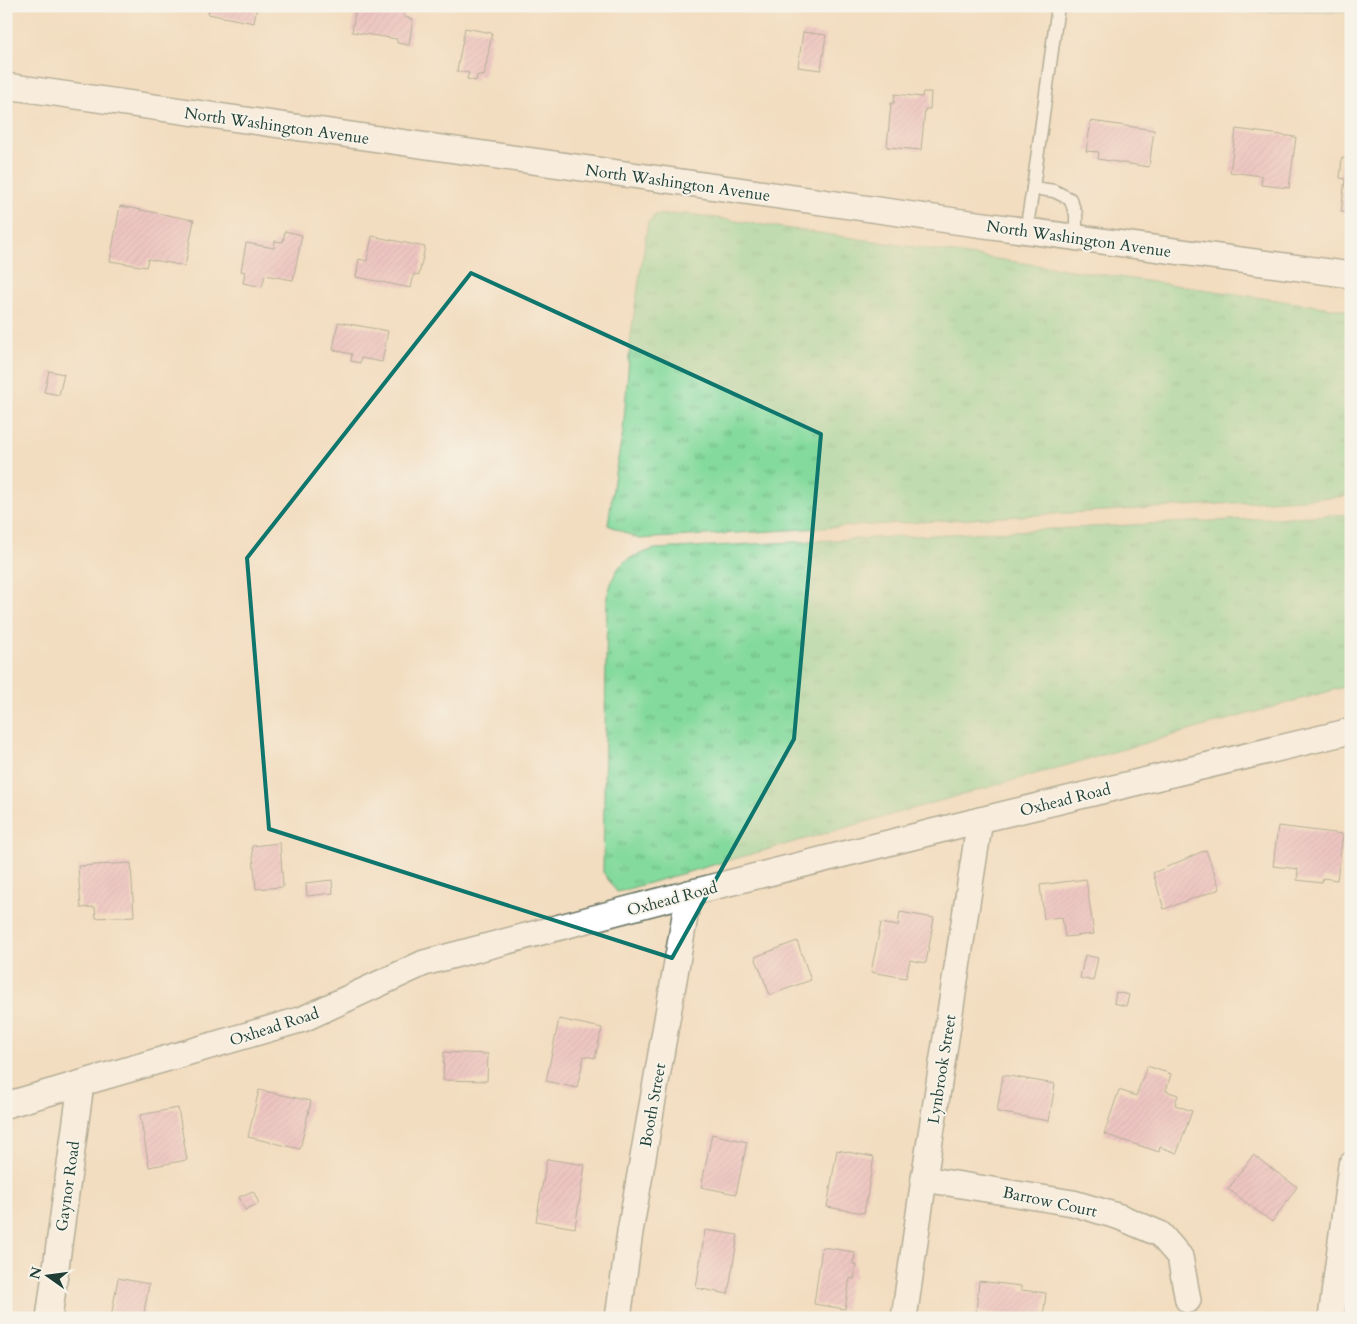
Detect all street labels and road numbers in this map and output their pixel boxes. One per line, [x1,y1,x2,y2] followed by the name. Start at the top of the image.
[183,102,371,150] street label: North Washington Avenue
[584,159,772,207] street label: North Washington Avenue
[985,215,1173,263] street label: North Washington Avenue
[1018,778,1113,822] street label: Oxhead Road
[625,876,720,922] street label: Oxhead Road
[227,1002,322,1052] street label: Oxhead Road
[922,1013,961,1125] street label: Lynbrook Street
[635,1062,671,1149] street label: Booth Street
[51,1139,85,1233] street label: Gaynor Road
[1001,1181,1099,1223] street label: Barrow Court

